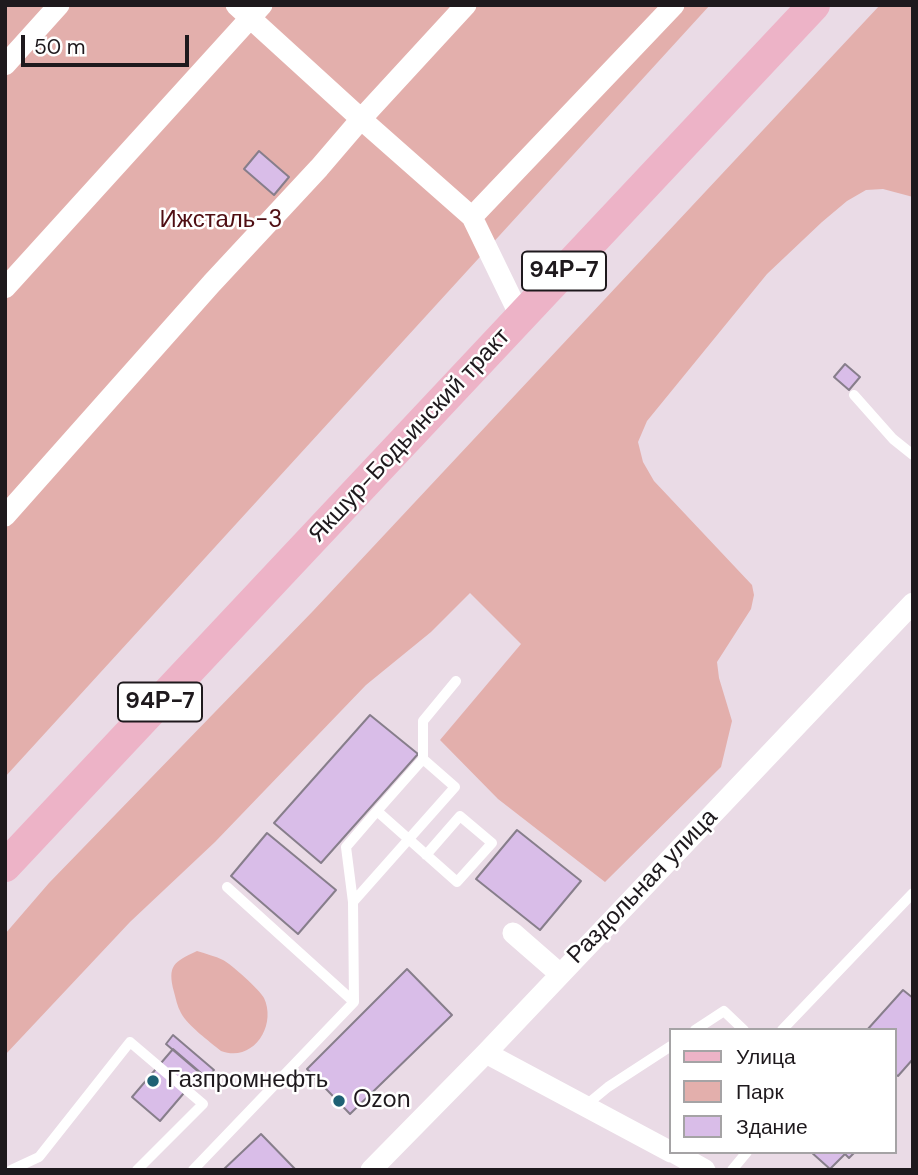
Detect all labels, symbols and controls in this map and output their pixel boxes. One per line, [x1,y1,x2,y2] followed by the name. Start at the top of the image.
[24,21,192,65] scale bar
[34,33,85,61] text: 50 m
[159,207,283,235] park label: Ижсталь-3
[522,252,606,290] road number: 94Р-7
[303,323,517,549] street label: Якшур-Бодьинский тракт
[118,682,202,722] road number: 94Р-7
[562,804,724,970] street label: Раздольная улица
[670,1028,897,1154] legend
[736,1043,796,1071] text: Улица
[167,1067,328,1095] place label: Газпромнефть
[145,1073,161,1089] marker: Газпромнефть
[736,1078,784,1106] text: Парк
[353,1087,411,1115] place label: Ozon
[331,1093,347,1109] marker: Ozon
[736,1113,808,1141] text: Здание

